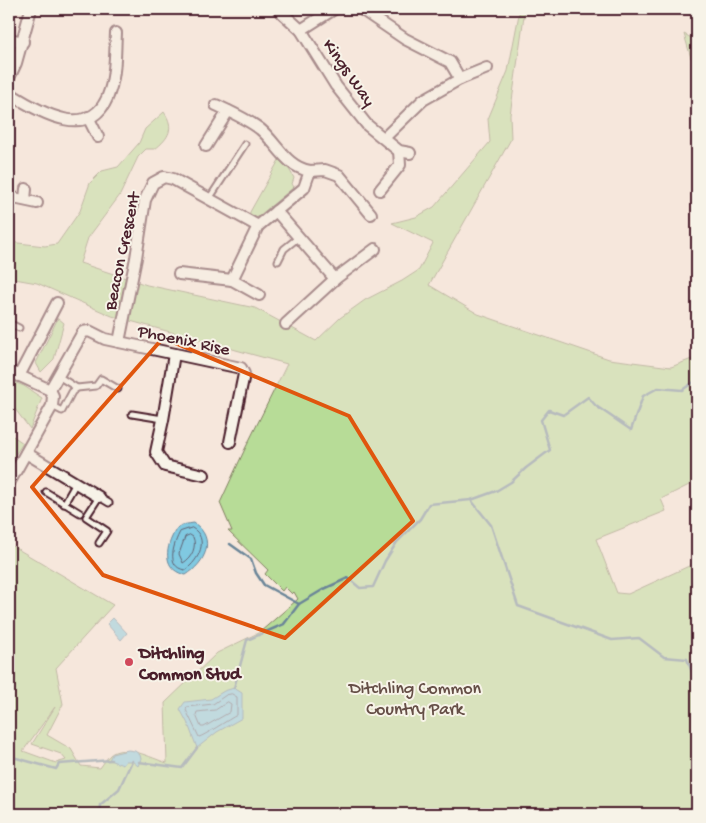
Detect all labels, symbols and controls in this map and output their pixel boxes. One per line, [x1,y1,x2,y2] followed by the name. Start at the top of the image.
[317,36,379,111] street label: Kings Way
[100,189,147,313] street label: Beacon Crescent
[135,321,232,362] street label: Phoenix Rise
[137,644,243,686] place label: Ditchling Common Stud
[123,656,135,668] marker: Ditchling Common Stud
[348,679,482,721] park label: Ditchling Common Country Park

